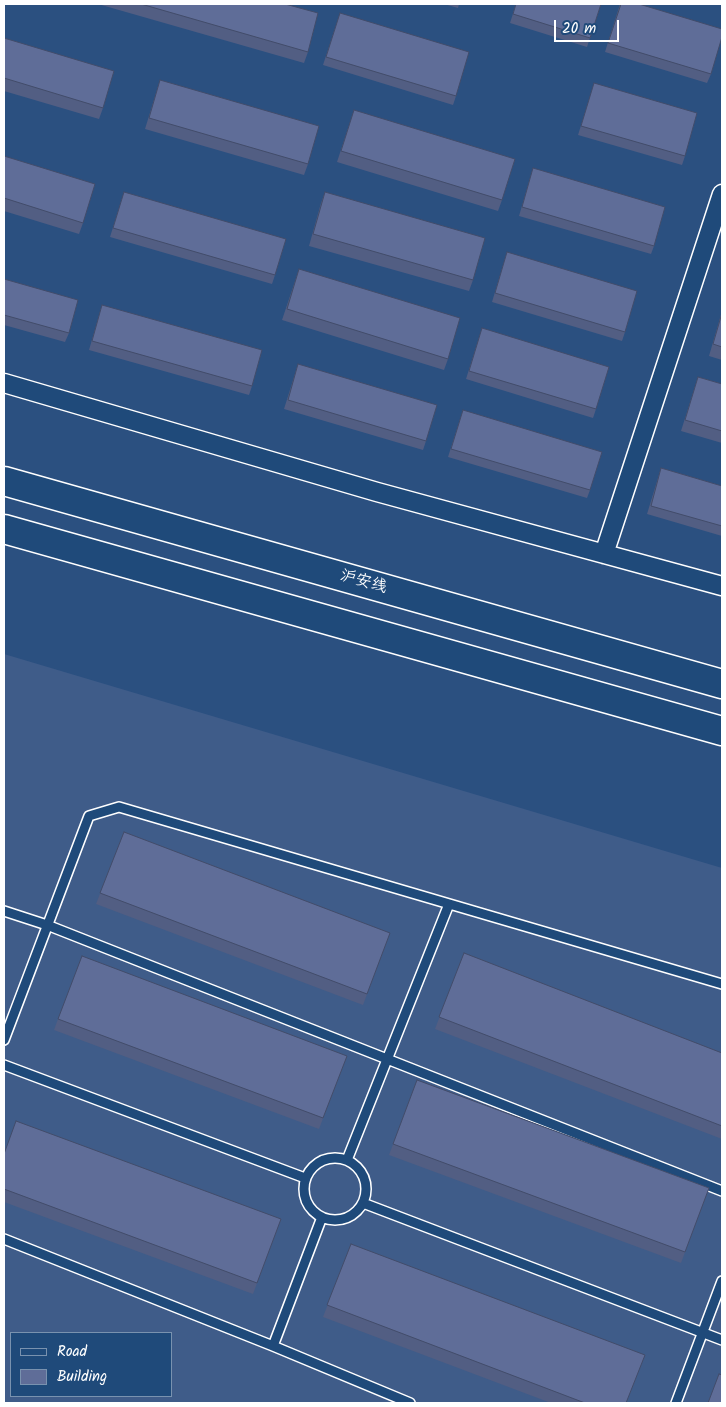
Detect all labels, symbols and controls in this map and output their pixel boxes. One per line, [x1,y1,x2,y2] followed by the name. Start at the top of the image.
[556,10,621,42] scale bar
[562,17,596,41] text: 20 m
[337,567,389,599] street label: 沪安线
[10,1332,172,1397] legend
[57,1340,87,1364] text: Road
[57,1365,107,1389] text: Building

